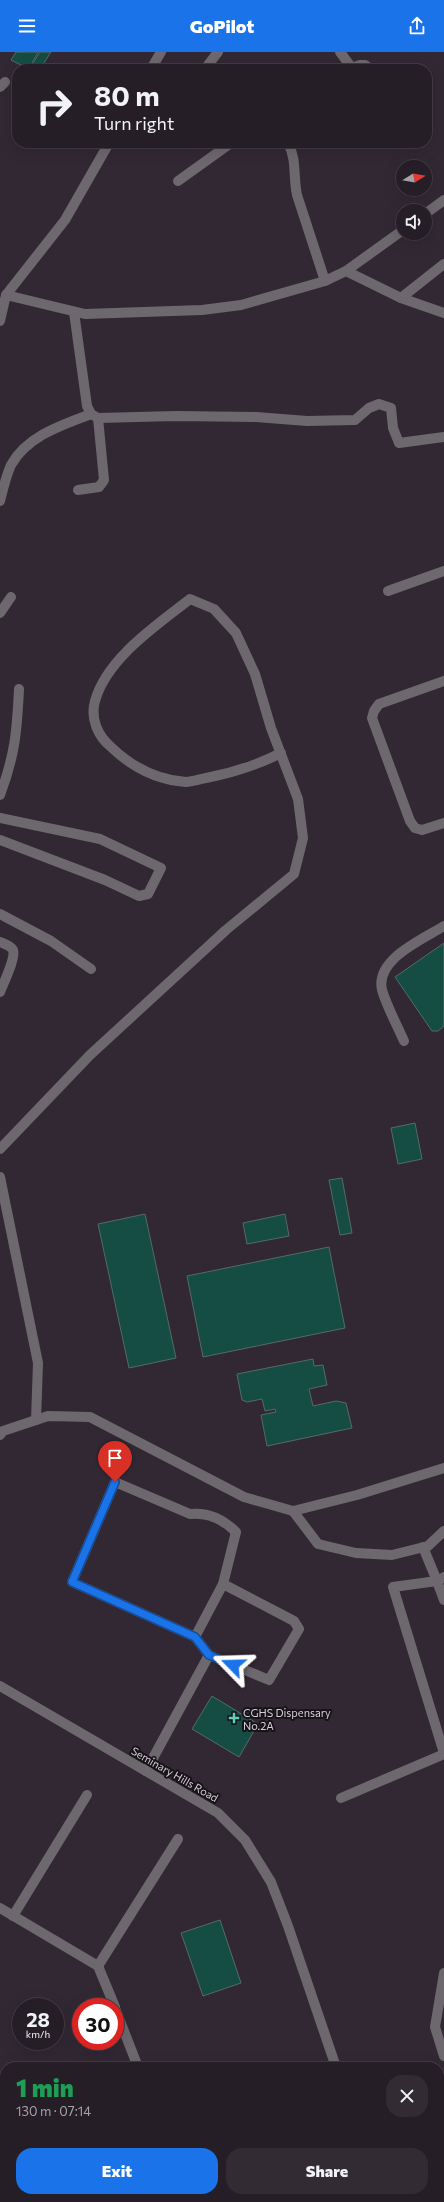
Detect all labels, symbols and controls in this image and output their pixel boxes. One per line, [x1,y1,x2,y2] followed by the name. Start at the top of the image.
[16,15,38,37] icon: menu
[190,15,254,37] text: GoPilot
[406,15,428,37] icon: share
[94,78,160,112] text: 80 m
[28,80,80,132] icon: right
[94,112,174,134] text: Turn right
[396,160,432,196] north arrow
[396,160,432,240] map controls
[396,204,432,240] button: sound
[98,1441,132,1482] pin
[104,1447,126,1469] icon: arrive
[212,1644,254,1686] position arrow
[243,1706,331,1732] place label: CGHS Dispensary No.2A
[228,1712,240,1724] marker: CGHS Dispensary No.2A
[129,1744,221,1804] street label: Seminary Hills Road
[72,1998,124,2050] speed limit sign: 30
[26,2007,50,2031] text: 28
[26,2028,50,2040] text: km/h
[16,2073,74,2102] text: 1 min
[386,2075,428,2117] button: close
[16,2103,91,2119] text: 130 m · 07:14
[16,2148,218,2194] button: Exit
[226,2148,428,2194] button: Share

